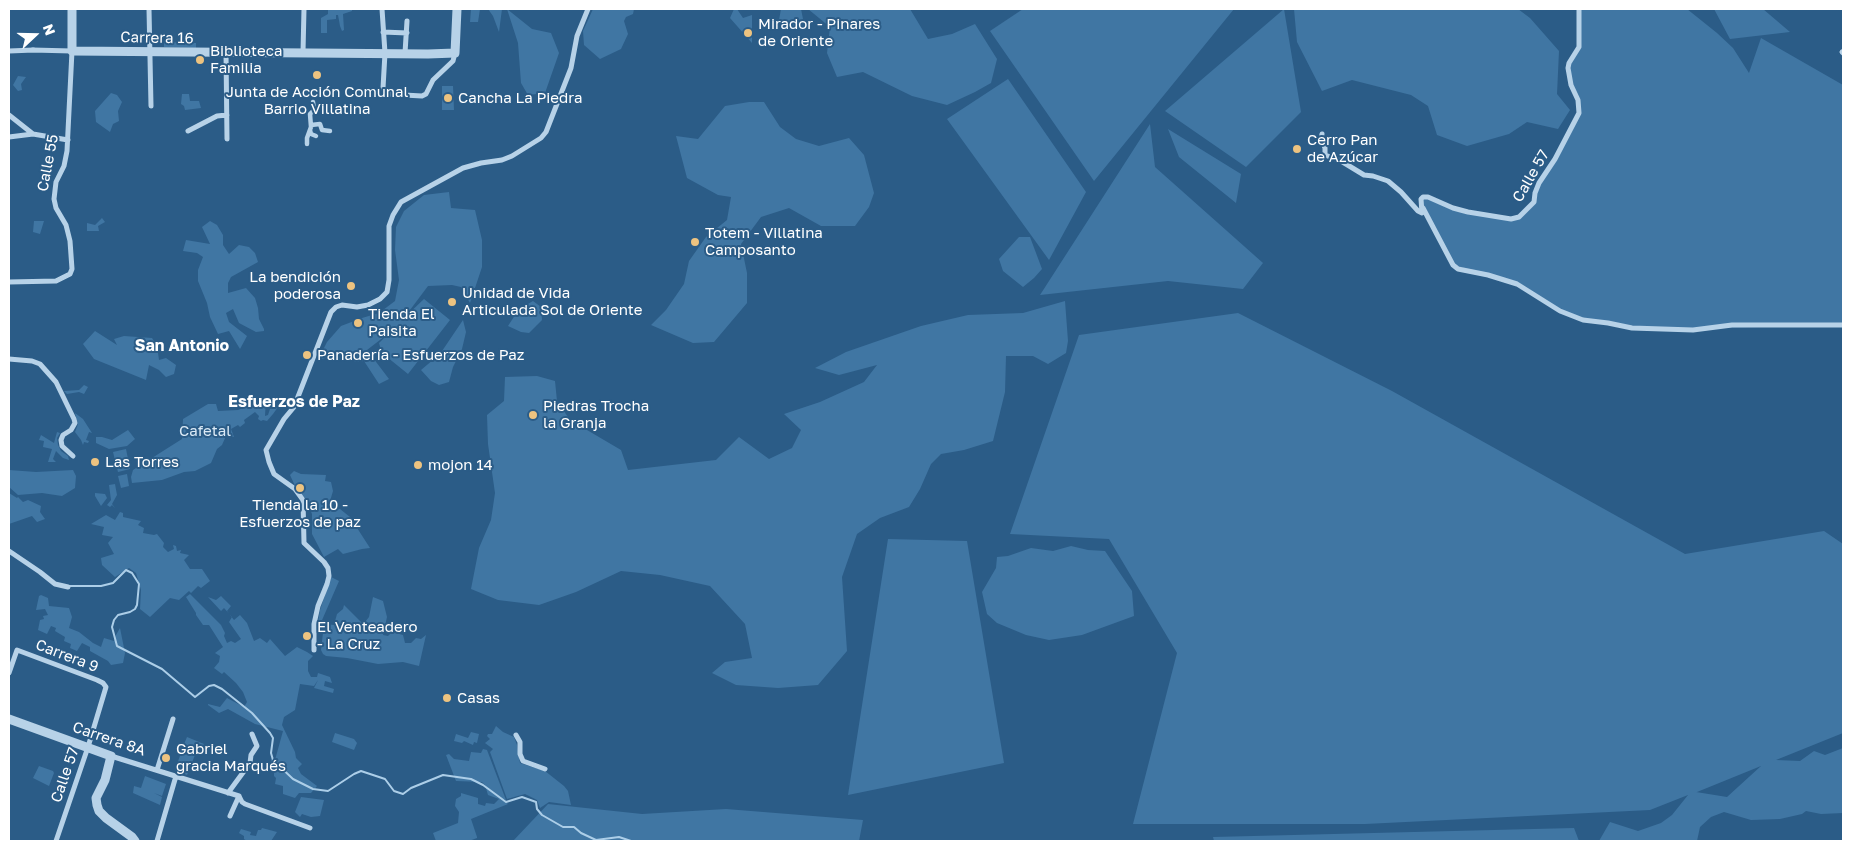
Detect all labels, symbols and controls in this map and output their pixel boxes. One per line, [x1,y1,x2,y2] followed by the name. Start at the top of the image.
[10,10,60,60] north arrow
[758,15,880,50] place label: Mirador - Pinares de Oriente
[40,21,59,37] text: N
[742,27,754,39] marker: Mirador - Pinares de Oriente
[120,28,194,48] street label: Carrera 16
[210,42,282,77] place label: Biblioteca Familia
[194,54,206,66] marker: Biblioteca Familia
[311,69,323,81] marker: Junta de Acción Comunal Barrio Villatina
[226,83,408,118] place label: Junta de Acción Comunal Barrio Villatina
[458,89,582,107] place label: Cancha La Piedra
[442,92,454,104] marker: Cancha La Piedra
[1307,131,1378,166] place label: Cerro Pan de Azúcar
[34,133,62,193] street label: Calle 55
[1291,143,1303,155] marker: Cerro Pan de Azúcar
[1509,147,1553,205] street label: Calle 57
[705,224,823,259] place label: Totem - Villatina Camposanto
[689,236,701,248] marker: Totem - Villatina Camposanto
[249,268,341,303] place label: La bendición poderosa
[345,280,357,292] marker: La bendición poderosa
[462,284,642,319] place label: Unidad de Vida Articulada Sol de Oriente
[446,296,458,308] marker: Unidad de Vida Articulada Sol de Oriente
[368,305,435,340] place label: Tienda El Paisita
[352,317,364,329] marker: Tienda El Paisita
[135,336,229,356] district label: San Antonio
[317,346,524,364] place label: Panadería - Esfuerzos de Paz
[301,349,313,361] marker: Panadería - Esfuerzos de Paz
[228,392,360,412] district label: Esfuerzos de Paz
[543,397,649,432] place label: Piedras Trocha la Granja
[527,409,539,421] marker: Piedras Trocha la Granja
[179,422,231,440] park label: Cafetal
[105,453,179,471] place label: Las Torres
[89,456,101,468] marker: Las Torres
[428,456,493,474] place label: mojon 14
[412,459,424,471] marker: mojon 14
[294,482,306,494] marker: Tienda la 10 - Esfuerzos de paz
[239,496,361,531] place label: Tienda la 10 - Esfuerzos de paz
[317,618,417,653] place label: El Venteadero - La Cruz
[301,630,313,642] marker: El Venteadero - La Cruz
[33,636,101,676] street label: Carrera 9
[457,689,500,707] place label: Casas
[441,692,453,704] marker: Casas
[70,718,148,760] street label: Carrera 8A
[176,740,286,775] place label: Gabriel gracia Marqués
[47,745,83,805] street label: Calle 57
[160,752,172,764] marker: Gabriel gracia Marqués

